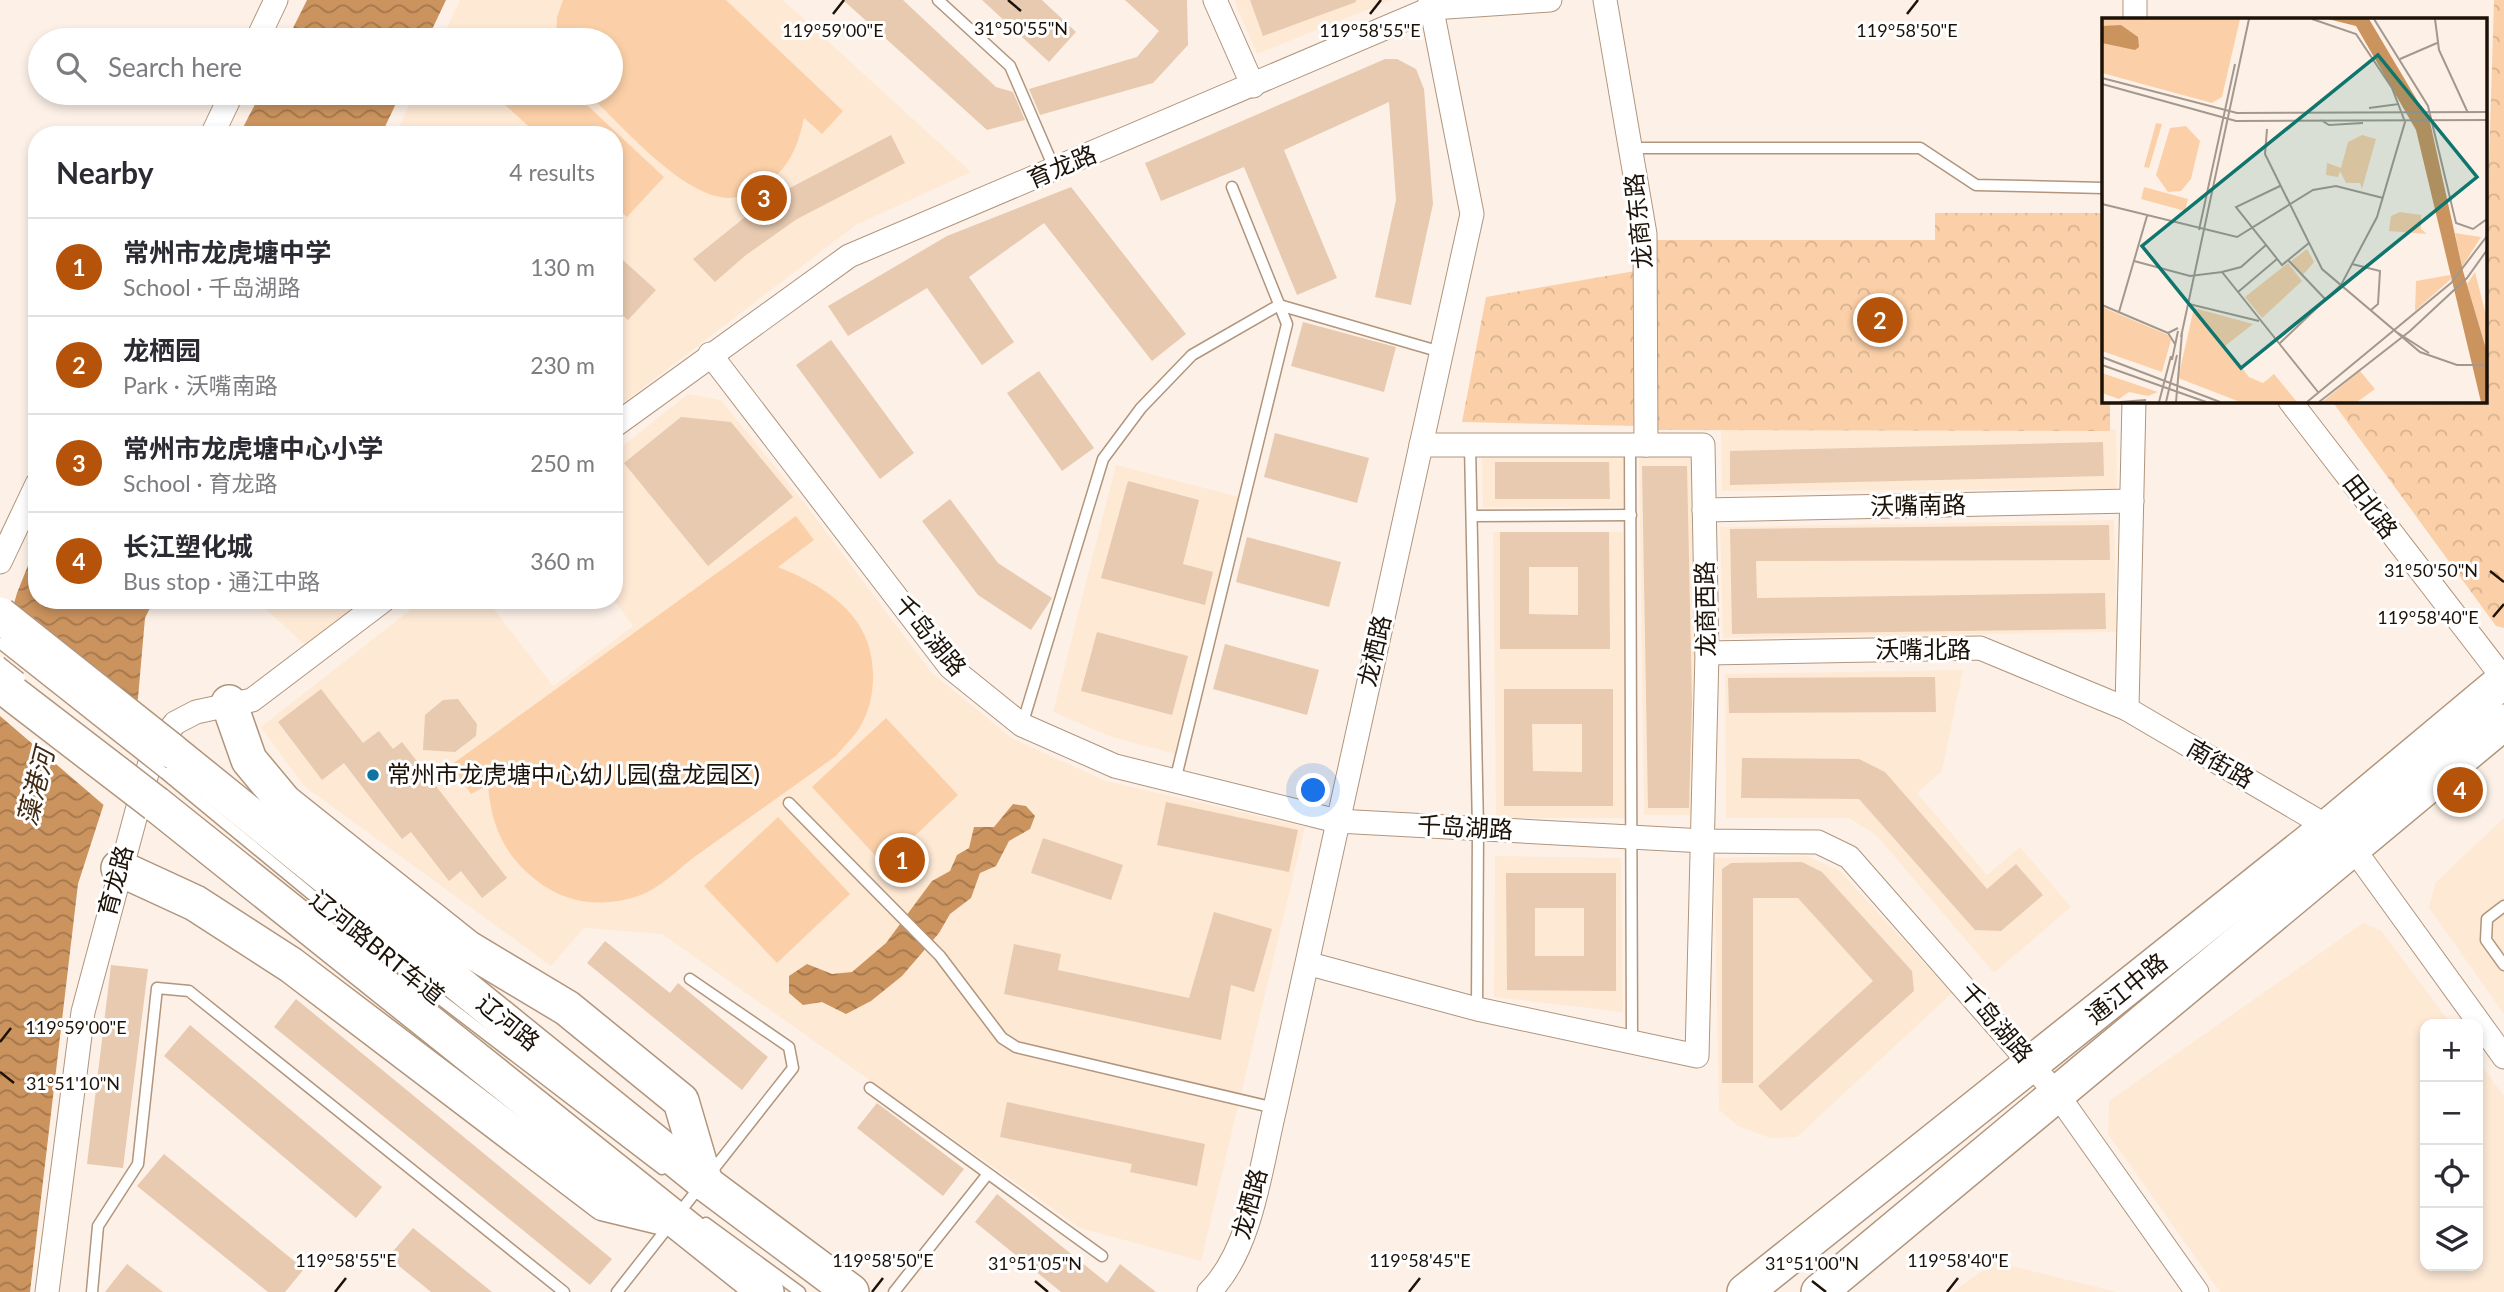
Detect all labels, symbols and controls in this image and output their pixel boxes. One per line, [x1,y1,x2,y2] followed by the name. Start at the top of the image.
[974,17,1068,39] text: 31°50'55"N
[2102,18,2486,402] inset map
[782,19,884,41] text: 119°59'00"E
[1319,19,1421,41] text: 119°58'55"E
[1856,19,1958,41] text: 119°58'50"E
[28,28,623,105] search box
[52,48,90,86] icon: search
[108,51,242,83] text: Search here
[1023,138,1100,193] street label: 育龙路
[56,154,154,190] text: Nearby
[509,158,595,186] text: 4 results
[741,172,787,224] pin: 3
[1618,172,1657,270] street label: 龙商东路
[123,236,331,268] text: 常州市龙虎塘中学
[72,253,86,281] text: 1
[530,253,595,281] text: 130 m
[123,273,301,301] text: School · 千岛湖路
[1857,294,1903,346] pin: 2
[123,334,201,366] text: 龙栖园
[72,351,86,379] text: 2
[530,351,595,379] text: 230 m
[123,371,278,399] text: Park · 沃嘴南路
[123,432,383,464] text: 常州市龙虎塘中心小学
[72,449,86,477] text: 3
[530,449,595,477] text: 250 m
[123,469,278,497] text: School · 育龙路
[2338,469,2404,544] street label: 田北路
[1870,489,1966,520] street label: 沃嘴南路
[123,530,253,562] text: 长江塑化城
[72,547,86,575] text: 4
[530,547,595,575] text: 360 m
[2384,559,2478,581] text: 31°50'50"N
[1689,561,1720,657] street label: 龙商西路
[123,567,320,595] text: Bus stop · 通江中路
[889,589,973,681] street label: 千岛湖路
[2377,606,2479,628] text: 119°58'40"E
[1351,612,1396,689] street label: 龙栖路
[1875,634,1971,663] street label: 沃嘴北路
[2182,732,2259,793] street label: 南街路
[10,740,61,828] water label: 藻港河
[387,759,760,788] place label: 常州市龙虎塘中心幼儿园(盘龙园区)
[2437,764,2483,816] pin: 4
[365,767,381,783] marker: 常州市龙虎塘中心幼儿园(盘龙园区)
[1296,773,1330,807] your location
[1416,810,1514,843] street label: 千岛湖路
[879,834,925,886] pin: 1
[91,842,138,919] street label: 育龙路
[305,884,451,1010] street label: 辽河路BRT车道
[2080,946,2172,1029] street label: 通江中路
[1955,976,2040,1068] street label: 千岛湖路
[472,988,546,1056] street label: 辽河路
[25,1016,127,1038] text: 119°59'00"E
[2420,1019,2483,1271] map controls
[2420,1019,2483,1082] button: +
[26,1072,120,1094] text: 31°51'10"N
[2420,1082,2483,1145] button: −
[2420,1145,2483,1208] button: locate
[1225,1165,1272,1242] street label: 龙栖路
[2420,1208,2483,1271] button: layers
[295,1249,397,1271] text: 119°58'55"E
[832,1249,934,1271] text: 119°58'50"E
[1369,1249,1471,1271] text: 119°58'45"E
[1907,1249,2009,1271] text: 119°58'40"E
[988,1252,1082,1274] text: 31°51'05"N
[1765,1252,1859,1274] text: 31°51'00"N

